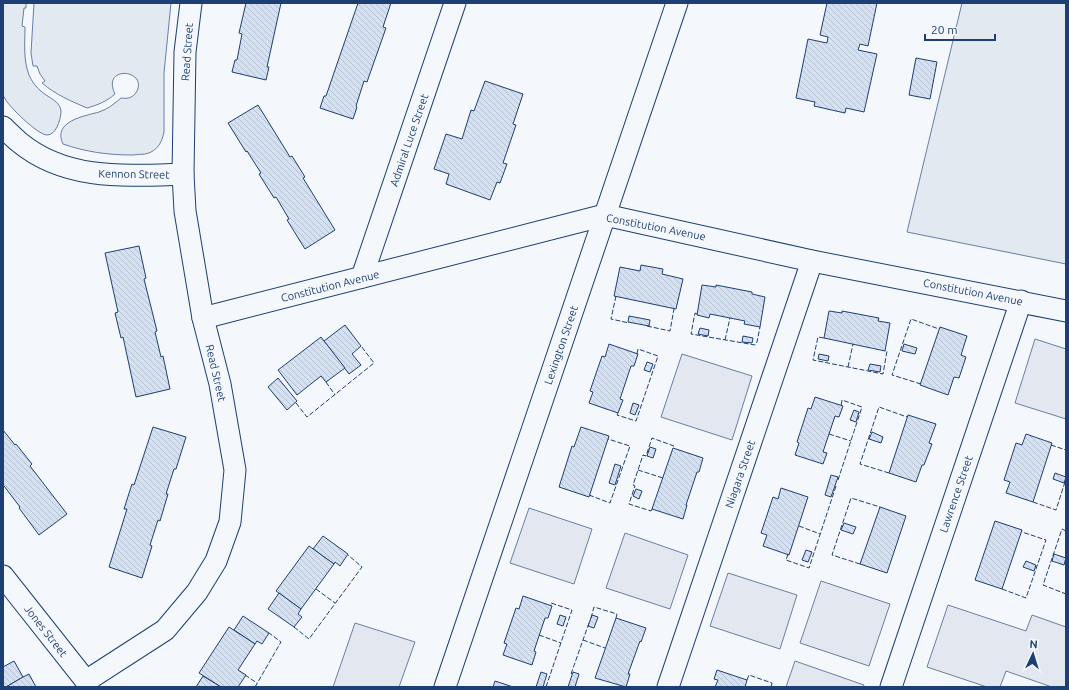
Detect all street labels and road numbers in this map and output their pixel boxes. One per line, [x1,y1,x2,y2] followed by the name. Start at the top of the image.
[179,22,195,81] street label: Read Street
[388,91,431,188] street label: Admiral Luce Street
[98,167,170,181] street label: Kennon Street
[605,211,707,243] street label: Constitution Avenue
[279,268,381,304] street label: Constitution Avenue
[922,276,1024,308] street label: Constitution Avenue
[542,303,580,386] street label: Lexington Street
[204,343,229,403] street label: Read Street
[723,438,757,510] street label: Niagara Street
[937,453,975,534] street label: Lawrence Street
[22,603,70,660] street label: Jones Street

